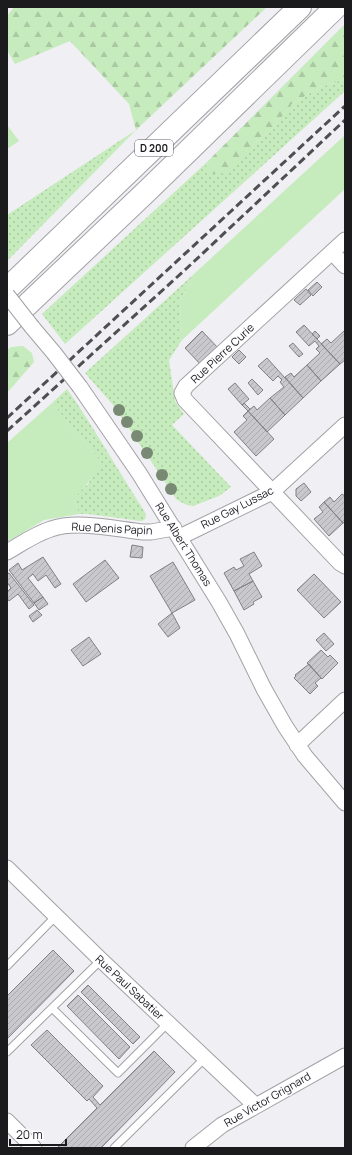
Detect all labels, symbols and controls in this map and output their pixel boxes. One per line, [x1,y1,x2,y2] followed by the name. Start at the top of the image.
[135,140,173,156] road number: D 200
[187,319,257,386] street label: Rue Pierre Curie
[198,482,276,532] street label: Rue Gay Lussac
[152,499,216,589] street label: Rue Albert Thomas
[71,518,153,538] street label: Rue Denis Papin
[92,951,168,1023] street label: Rue Paul Sabatier
[221,1068,313,1130] street label: Rue Victor Grignard
[10,1121,66,1147] scale bar
[16,1126,43,1143] text: 20 m

